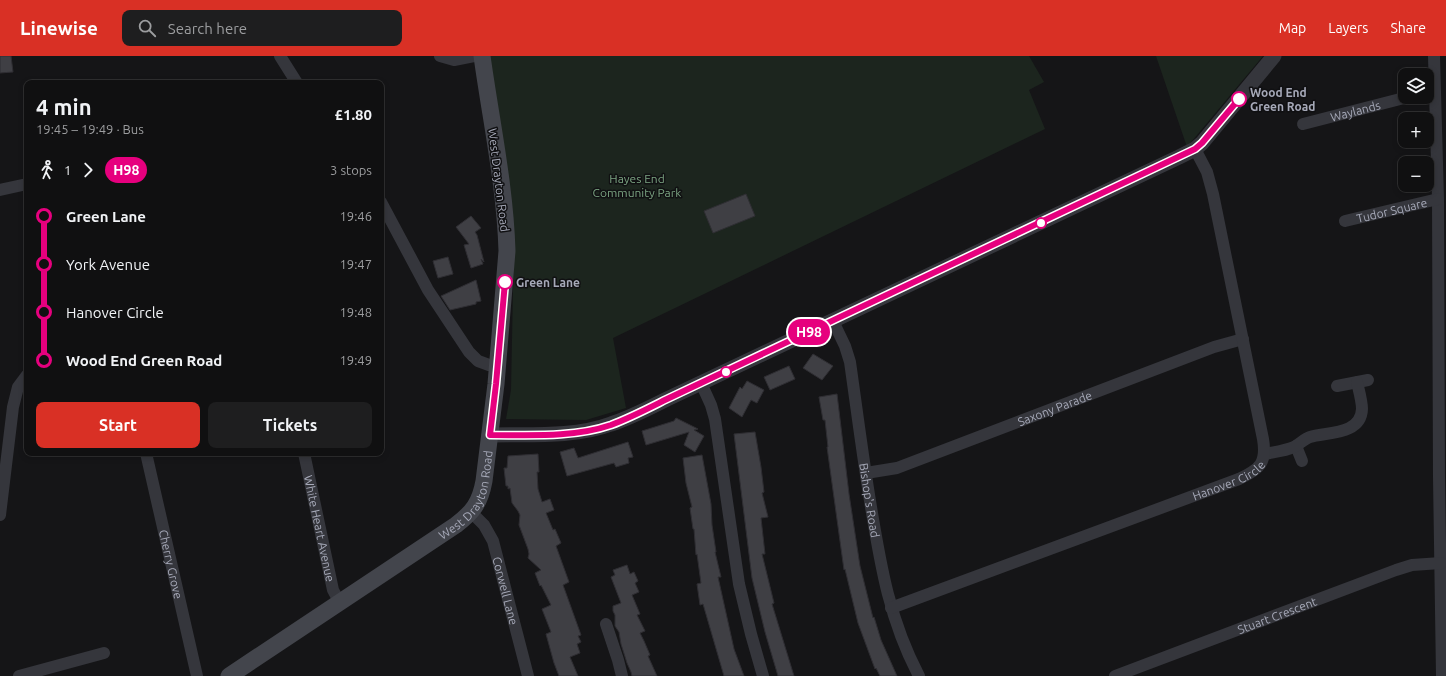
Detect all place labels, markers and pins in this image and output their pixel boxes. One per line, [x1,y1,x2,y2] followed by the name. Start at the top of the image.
[1250,86,1315,113] place label: Wood End Green Road
[1231,91,1247,107] marker: Wood End Green Road
[1035,217,1047,229] unlabelled marker
[497,274,513,290] marker: Green Lane
[516,276,580,289] place label: Green Lane
[720,366,732,378] unlabelled marker

